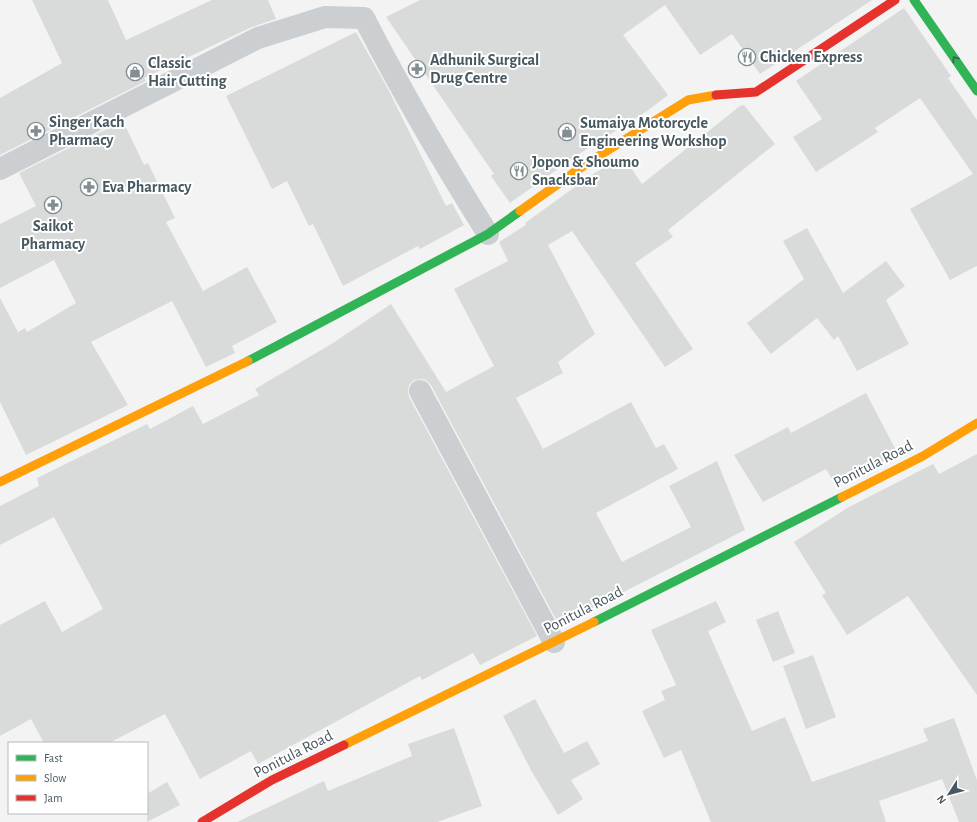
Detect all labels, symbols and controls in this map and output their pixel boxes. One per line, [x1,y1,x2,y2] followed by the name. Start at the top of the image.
[737,47,757,67] restaurant icon: Chicken Express
[760,49,862,65] place label: Chicken Express
[430,52,539,86] place label: Adhunik Surgical Drug Centre
[148,55,228,89] place label: Classic Hair Cutting
[952,56,960,63] one-way arrow
[407,59,427,79] pharmacy icon: Adhunik Surgical Drug Centre
[125,62,145,82] shop icon: Classic Hair Cutting
[49,114,125,149] place label: Singer Kach Pharmacy
[580,115,727,149] place label: Sumaiya Motorcycle Engineering Workshop
[26,121,46,141] pharmacy icon: Singer Kach Pharmacy
[557,122,577,142] shop icon: Sumaiya Motorcycle Engineering Workshop
[532,154,639,188] place label: Jopon & Shoumo Snacksbar
[509,161,529,181] restaurant icon: Jopon & Shoumo Snacksbar
[79,177,99,197] pharmacy icon: Eva Pharmacy
[102,179,192,196] place label: Eva Pharmacy
[43,195,63,215] pharmacy icon: Saikot Pharmacy
[21,218,86,253] place label: Saikot Pharmacy
[831,437,915,491] street label: Ponitula Road
[541,583,625,637] street label: Ponitula Road
[251,727,335,781] street label: Ponitula Road
[8,742,148,814] legend
[44,752,63,764] text: Fast
[44,772,66,784] text: Slow
[929,774,969,814] north arrow
[44,792,63,804] text: Jam
[935,793,948,806] text: N

